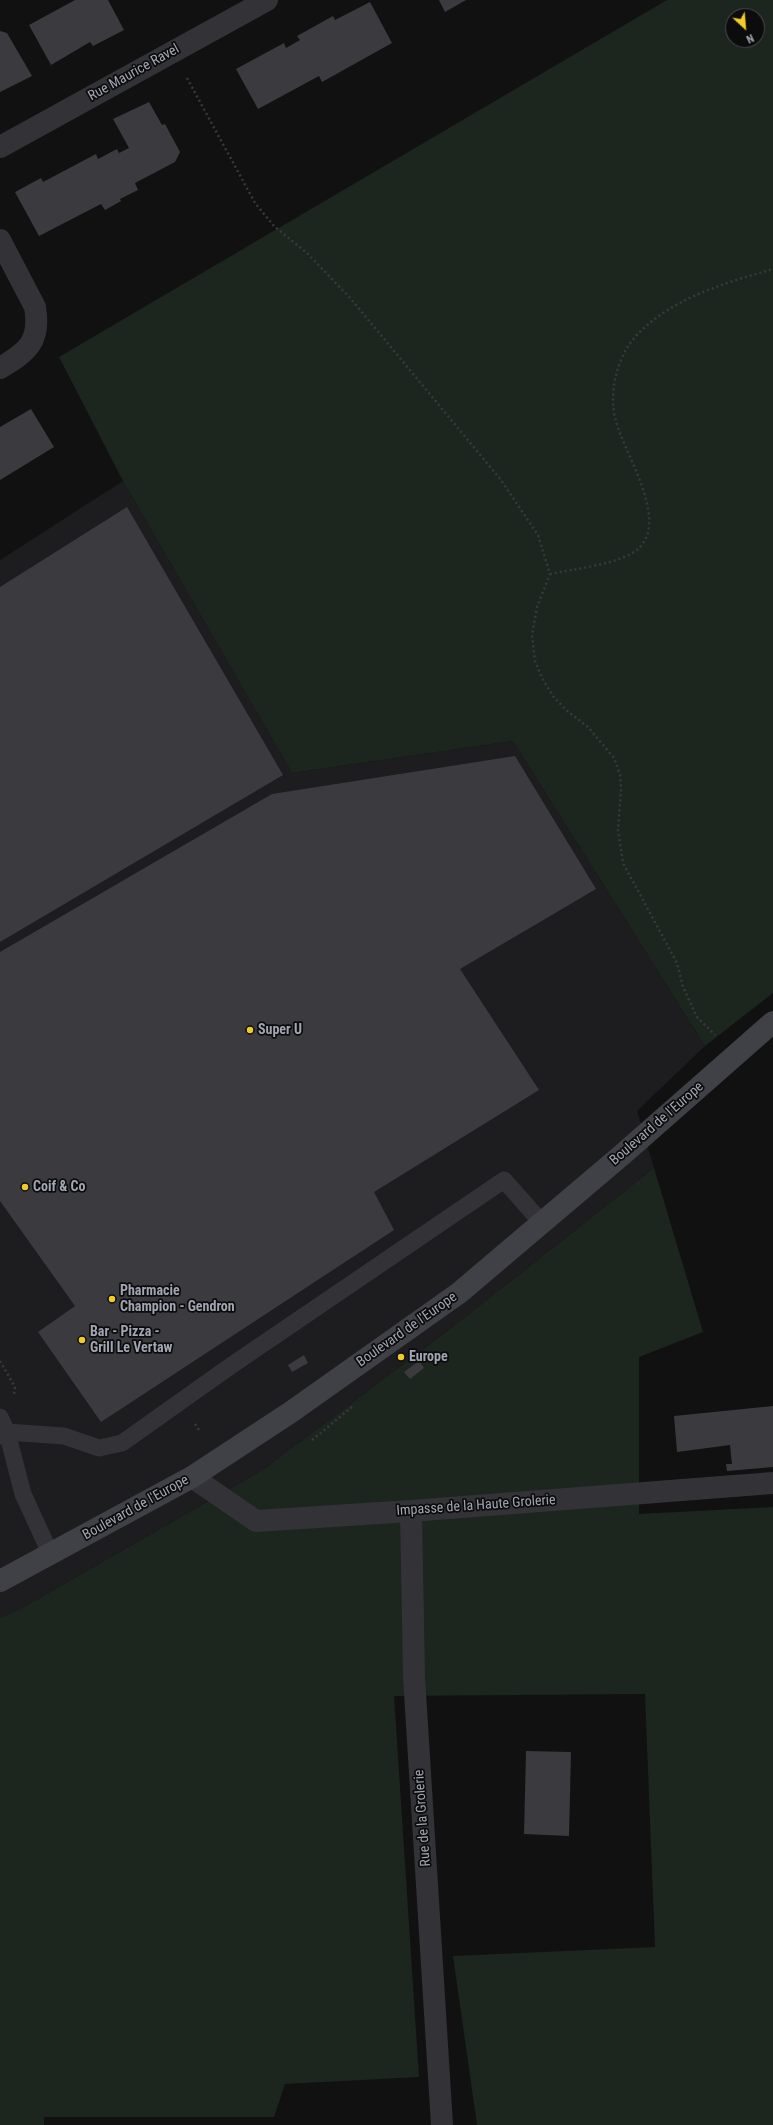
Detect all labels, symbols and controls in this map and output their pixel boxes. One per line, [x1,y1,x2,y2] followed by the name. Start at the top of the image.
[725,8,765,48] north arrow
[744,31,756,46] text: N
[86,41,182,105] street label: Rue Maurice Ravel
[258,1022,302,1038] place label: Super U
[245,1025,255,1035] marker: Super U
[607,1079,707,1169] street label: Boulevard de l'Europe
[33,1179,86,1195] place label: Coif & Co
[20,1182,30,1192] marker: Coif & Co
[120,1283,235,1316] place label: Pharmacie Champion - Gendron
[354,1289,460,1371] street label: Boulevard de l'Europe
[107,1294,117,1304] marker: Pharmacie Champion - Gendron
[90,1324,172,1356] place label: Bar - Pizza - Grill Le Vertaw
[77,1335,87,1345] marker: Bar - Pizza - Grill Le Vertaw
[409,1349,448,1365] place label: Europe
[396,1352,406,1362] marker: Europe
[80,1472,192,1544] street label: Boulevard de l'Europe
[396,1492,556,1520] street label: Impasse de la Haute Grolerie
[411,1769,435,1867] street label: Rue de la Grolerie

